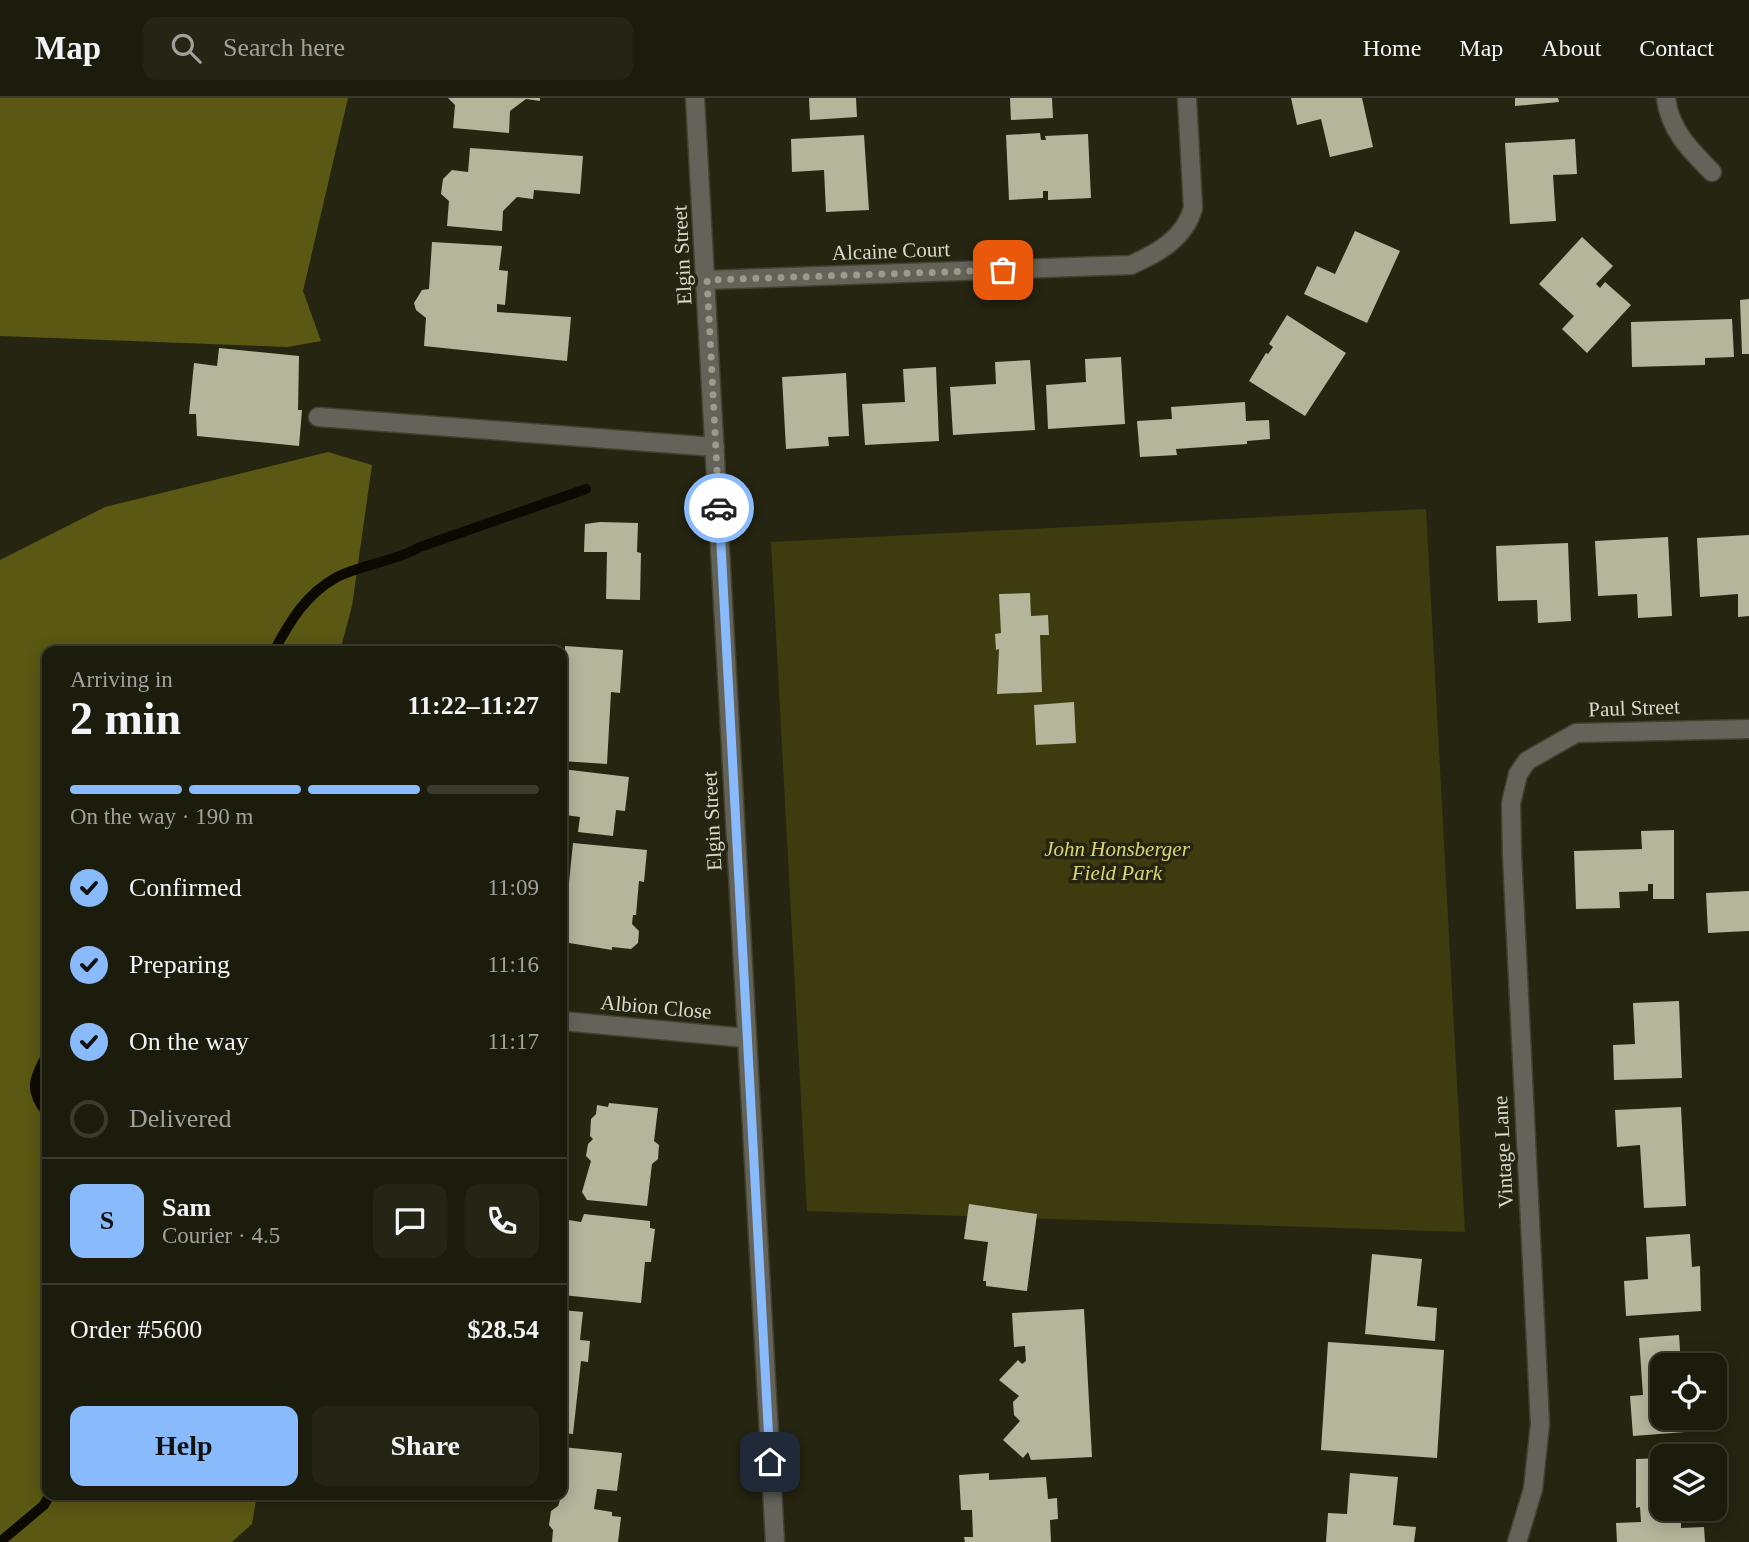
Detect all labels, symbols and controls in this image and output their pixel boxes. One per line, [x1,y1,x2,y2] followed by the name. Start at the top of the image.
[143,17,633,80] search box
[167,29,205,67] icon: search
[35,30,101,66] text: Map
[223,33,345,62] text: Search here
[1363,35,1421,61] text: Home
[1459,35,1503,61] text: Map
[1541,35,1601,61] text: About
[1639,35,1714,61] text: Contact
[667,204,697,305] street label: Elgin Street
[831,237,951,265] street label: Alcaine Court
[973,240,1033,300] pin
[984,251,1022,289] icon: bag
[684,473,754,543] courier
[700,489,738,527] icon: car
[70,667,173,692] text: Arriving in
[408,691,539,720] text: 11:22–11:27
[70,693,181,744] text: 2 min
[1588,694,1680,722] street label: Paul Street
[697,770,727,871] street label: Elgin Street
[70,804,253,829] text: On the way · 190 m
[1044,837,1191,885] park label: John Honsberger Field Park
[70,869,108,907] icon: check
[129,873,242,902] text: Confirmed
[487,875,539,900] text: 11:09
[70,946,108,984] icon: check
[129,950,230,979] text: Preparing
[487,952,539,977] text: 11:16
[599,990,713,1024] street label: Albion Close
[70,1023,108,1061] icon: check
[129,1027,249,1056] text: On the way
[487,1029,539,1054] text: 11:17
[1488,1095,1518,1209] street label: Vintage Lane
[129,1104,232,1133] text: Delivered
[373,1184,447,1258] button: chat
[465,1184,539,1258] button: phone
[162,1193,211,1222] text: Sam
[100,1206,114,1235] text: S
[162,1223,280,1248] text: Courier · 4.5
[70,1315,202,1344] text: Order #5600
[468,1315,539,1344] text: $28.54
[1650,1353,1727,1521] map controls
[1650,1353,1727,1430] button: locate
[70,1406,298,1486] button: Help
[312,1406,539,1486] button: Share
[740,1432,800,1492] pin
[751,1443,789,1481] icon: home
[1650,1444,1727,1521] button: layers

